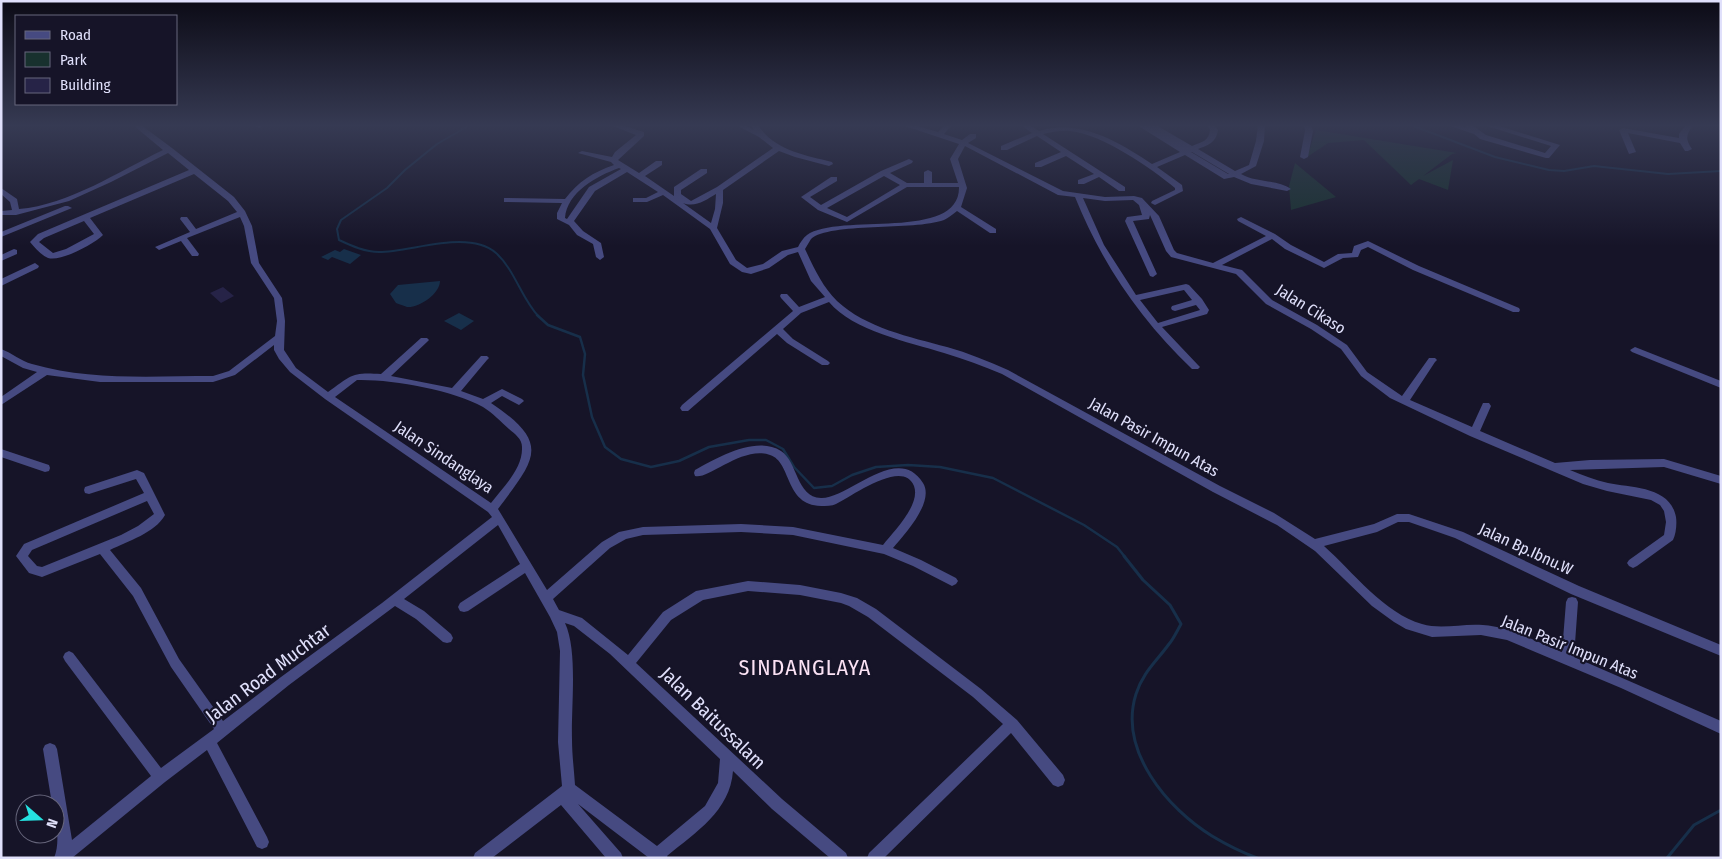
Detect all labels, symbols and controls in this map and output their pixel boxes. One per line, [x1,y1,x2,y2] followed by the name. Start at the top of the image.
[15,15,178,105] legend
[60,26,91,44] text: Road
[60,51,87,69] text: Park
[60,76,111,94] text: Building
[1273,280,1349,338] street label: Jalan Cikaso
[1086,393,1222,481] street label: Jalan Pasir Impun Atas
[391,417,497,497] street label: Jalan Sindanglaya
[1476,519,1576,579] street label: Jalan Bp.Ibnu.W
[1499,611,1641,683] street label: Jalan Pasir Impun Atas
[201,618,335,727] street label: Jalan Road Muchtar
[739,654,871,681] district label: SINDANGLAYA
[656,662,770,774] street label: Jalan Baitussalam
[15,794,65,844] north arrow
[42,816,61,830] text: N

